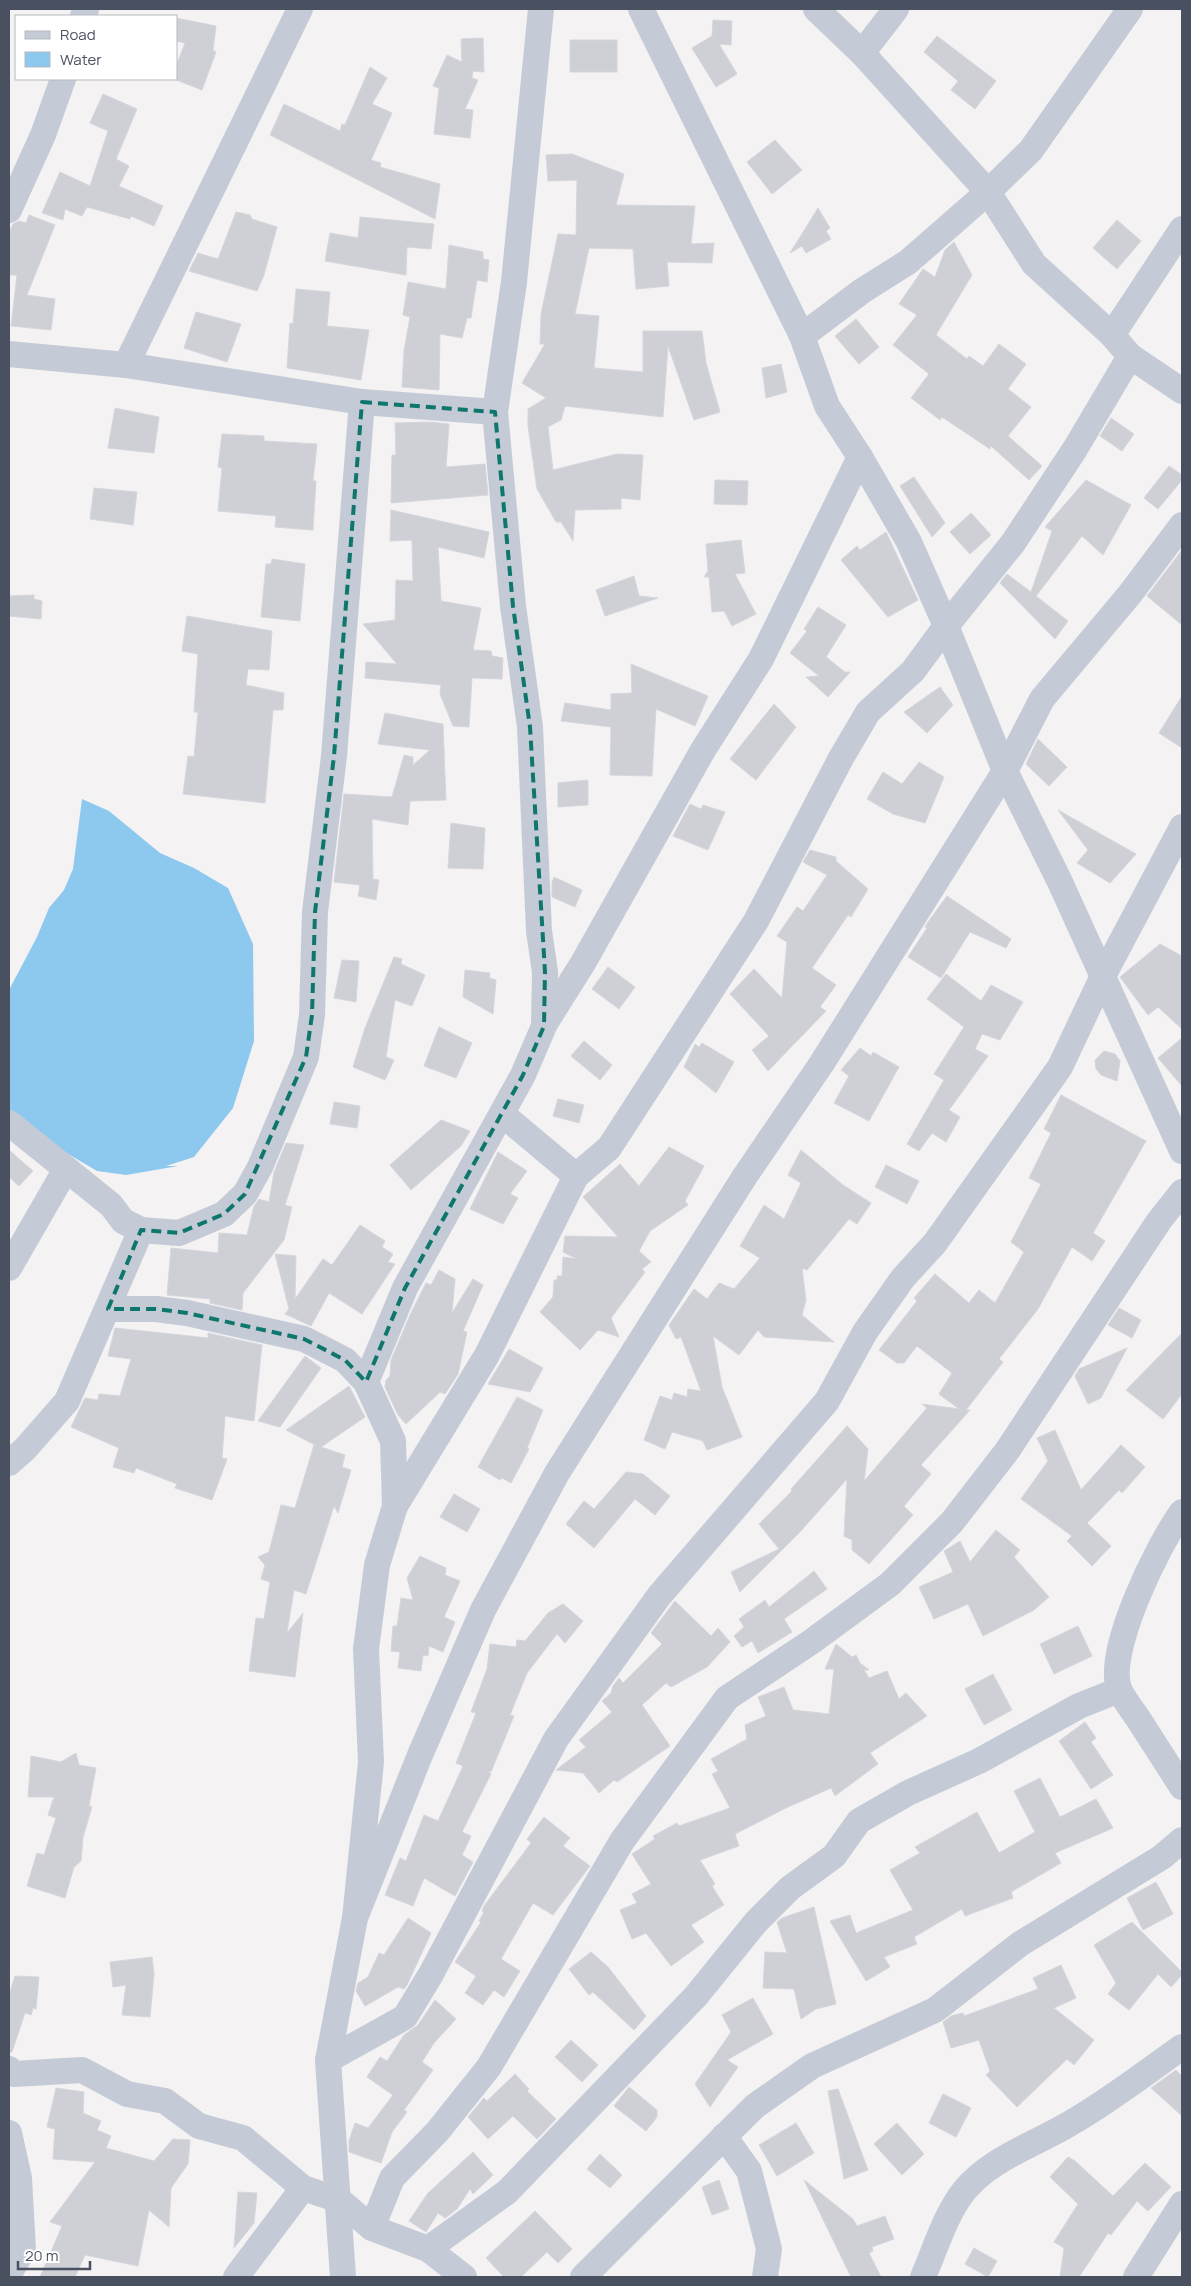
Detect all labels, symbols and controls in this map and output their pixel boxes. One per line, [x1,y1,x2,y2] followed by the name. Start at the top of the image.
[15,15,178,80] legend
[60,24,96,45] text: Road
[60,49,102,70] text: Water
[18,2238,90,2270] scale bar
[25,2245,58,2266] text: 20 m

